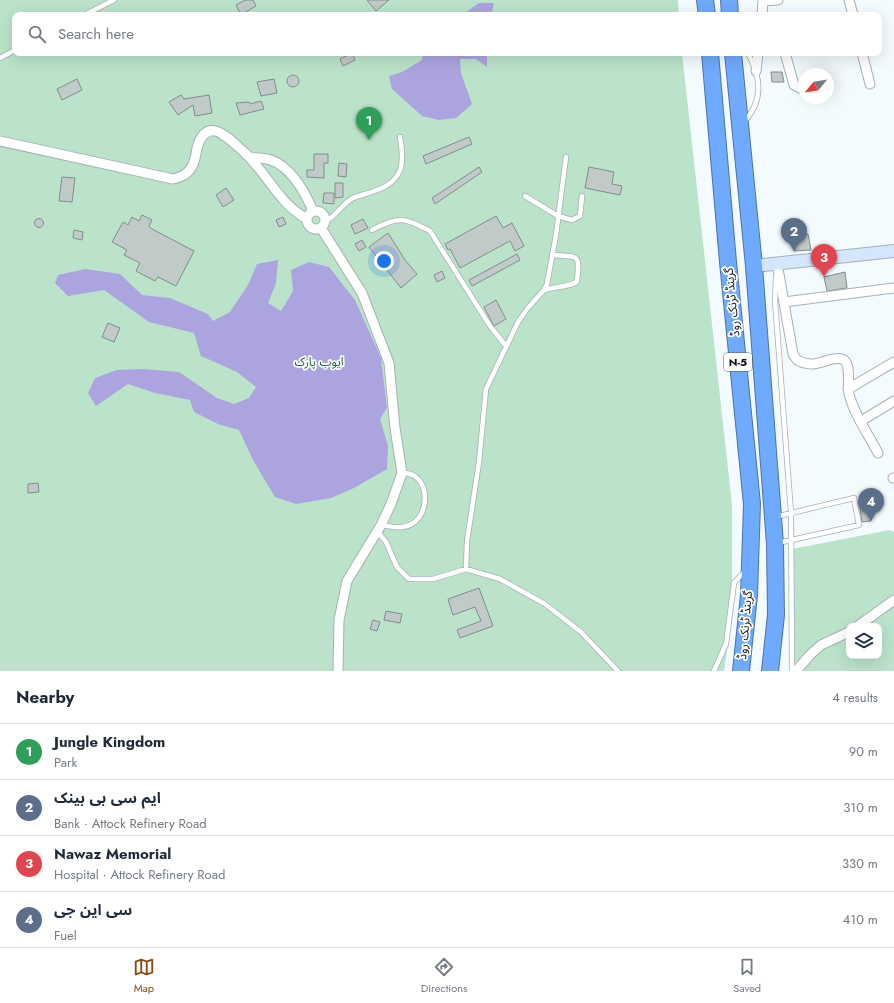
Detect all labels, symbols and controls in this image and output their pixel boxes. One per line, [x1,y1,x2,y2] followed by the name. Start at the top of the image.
[12,12,882,56] search box
[26,23,48,45] icon: search
[58,23,134,45] text: Search here
[798,68,834,104] north arrow
[356,107,382,140] pin: 1
[781,218,807,251] pin: 2
[811,244,837,277] pin: 3
[374,251,394,271] your location
[719,266,745,337] street label: گرینڈ ٹرنک روڈ
[294,353,344,371] park label: ایوب پارک
[724,353,752,371] road number: N-5
[858,488,884,521] pin: 4
[733,589,757,660] street label: گرینڈ ٹرنک روڈ
[846,623,882,659] map controls
[846,623,882,659] button: layers
[16,685,74,709] text: Nearby
[832,688,878,707] text: 4 results
[54,731,165,753] text: Jungle Kingdom
[26,742,32,761] text: 1
[849,742,878,761] text: 90 m
[54,753,77,772] text: Park
[54,787,161,809] text: ایم سی بی بینک
[25,798,33,817] text: 2
[843,798,878,817] text: 310 m
[54,814,207,833] text: Bank · Attock Refinery Road
[54,843,171,865] text: Nawaz Memorial
[25,854,33,873] text: 3
[842,854,878,873] text: 330 m
[54,865,225,884] text: Hospital · Attock Refinery Road
[54,899,132,921] text: سی این جی
[24,910,34,929] text: 4
[843,910,878,929] text: 410 m
[54,926,77,945] text: Fuel
[133,956,155,996] tab: Map
[421,956,467,996] tab: Directions
[733,956,761,996] tab: Saved

